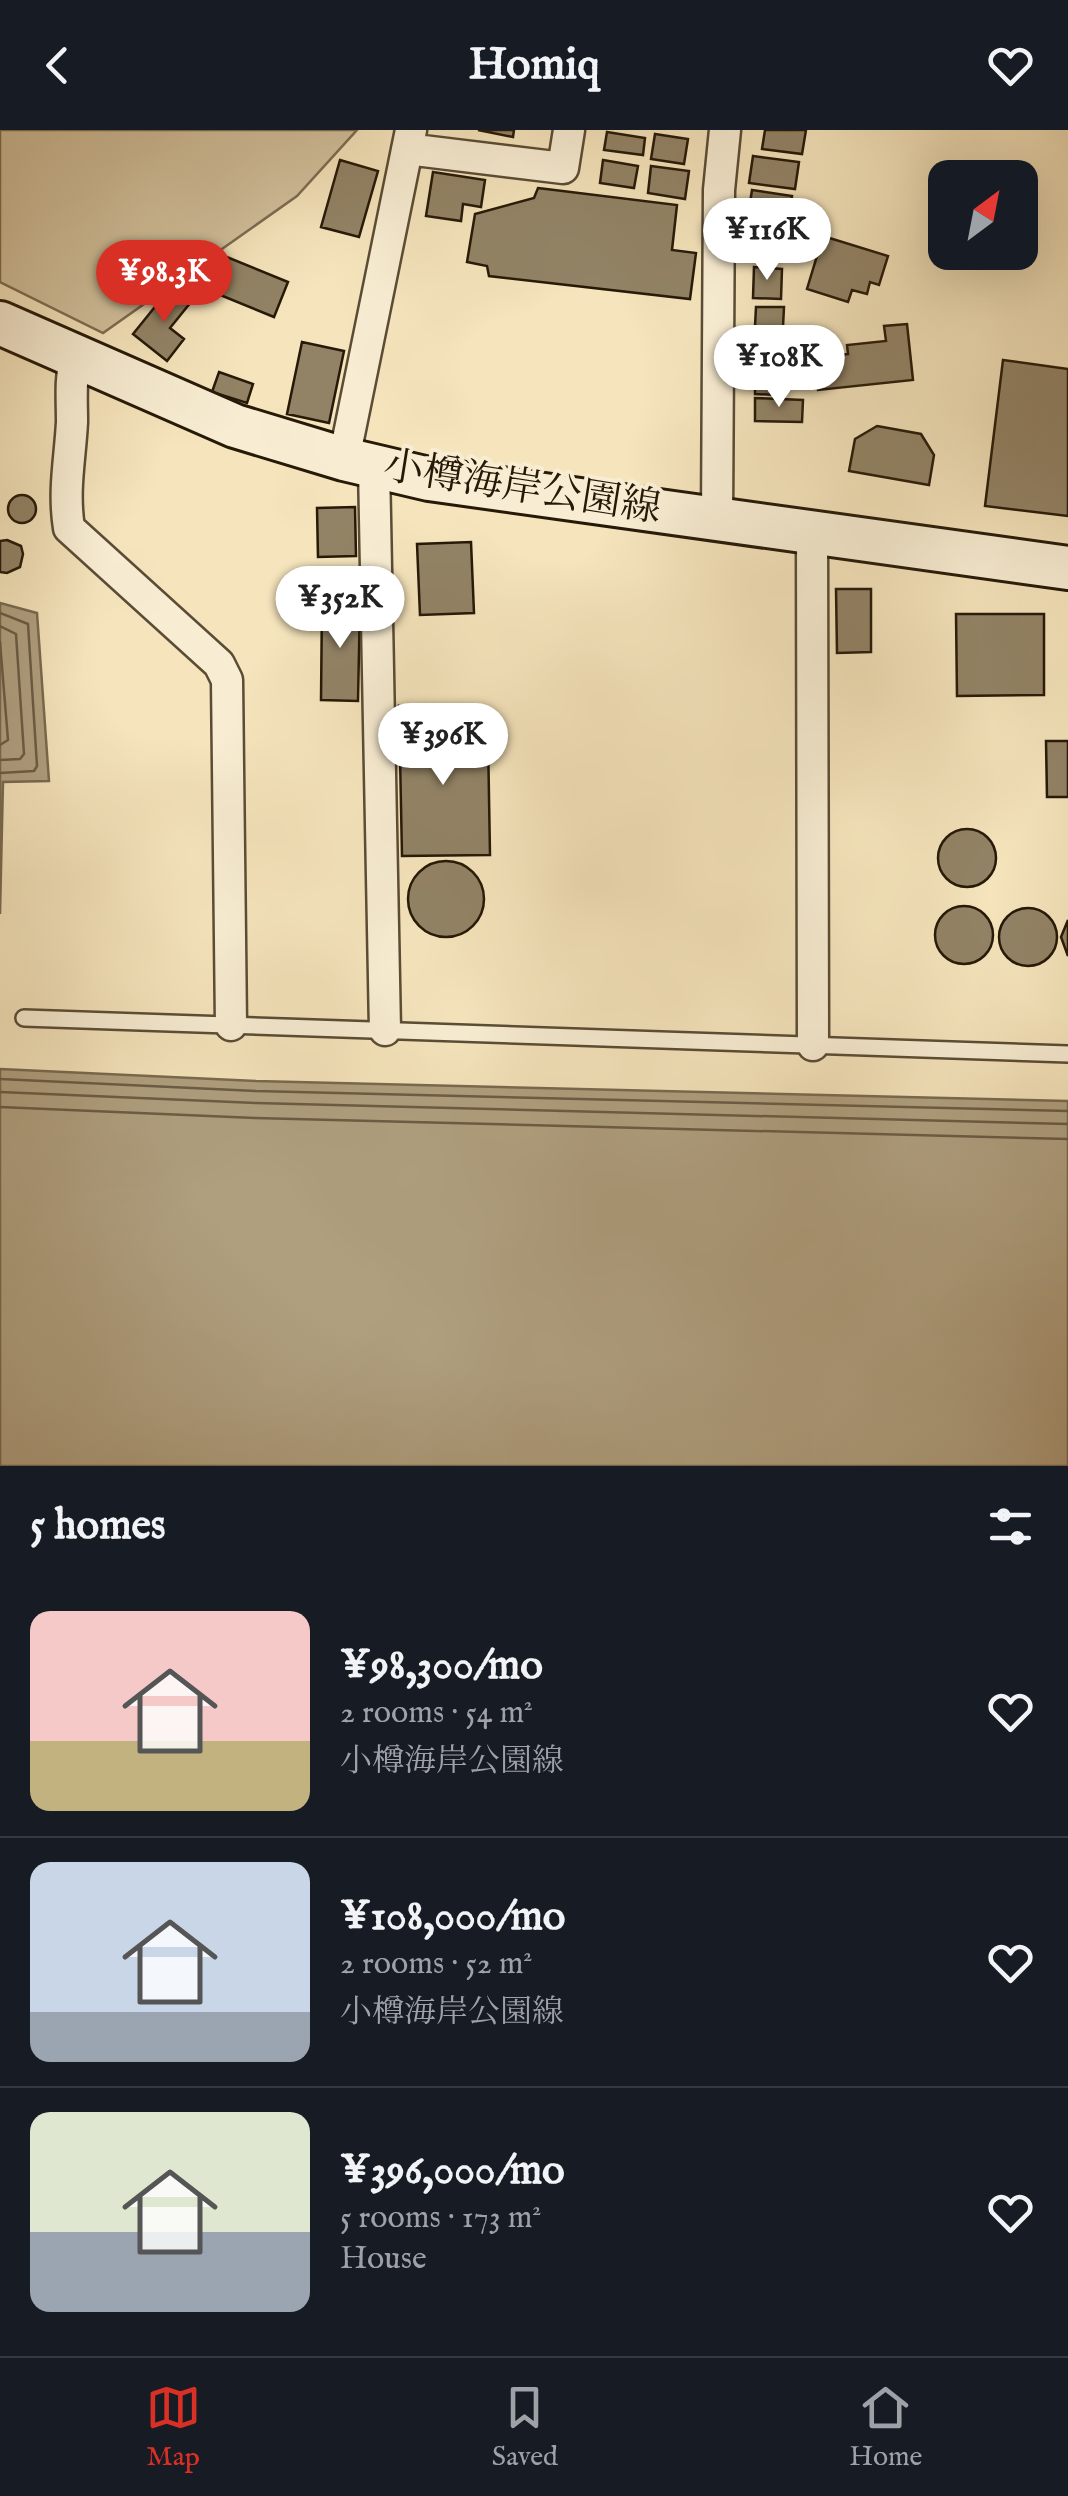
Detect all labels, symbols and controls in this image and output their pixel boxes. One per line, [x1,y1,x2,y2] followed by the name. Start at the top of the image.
[468,37,600,94] text: Homiq
[30,38,85,93] icon: back
[983,38,1038,93] icon: heart
[928,160,1038,270] north arrow
[928,160,1038,270] map controls
[697,198,837,283] pin: ¥116K
[725,210,809,251] text: ¥116K
[83,240,245,325] pin: ¥98.3K
[118,252,210,293] text: ¥98.3K
[709,325,849,410] pin: ¥108K
[736,337,822,378] text: ¥108K
[380,442,664,536] street label: 小樽海岸公園線
[270,566,410,651] pin: ¥352K
[298,578,382,619] text: ¥352K
[373,703,513,788] pin: ¥396K
[400,715,486,756] text: ¥396K
[983,1499,1038,1554] icon: filters
[30,1500,166,1553] text: 5 homes
[340,1640,543,1693] text: ¥98,300/mo
[110,1651,230,1771] icon: home
[983,1684,1038,1739] icon: heart
[340,1693,533,1734] text: 2 rooms · 54 m²
[340,1742,564,1783] text: 小樽海岸公園線
[340,1891,565,1944] text: ¥108,000/mo
[110,1902,230,2022] icon: home
[983,1935,1038,1990] icon: heart
[340,1944,532,1985] text: 2 rooms · 52 m²
[340,1993,564,2034] text: 小樽海岸公園線
[340,2145,565,2198] text: ¥396,000/mo
[110,2152,230,2272] icon: home
[983,2185,1038,2240] icon: heart
[340,2198,541,2239] text: 5 rooms · 173 m²
[340,2239,427,2280] text: House
[146,2380,201,2475] tab: Map
[492,2380,558,2475] tab: Saved
[849,2380,922,2475] tab: Home

